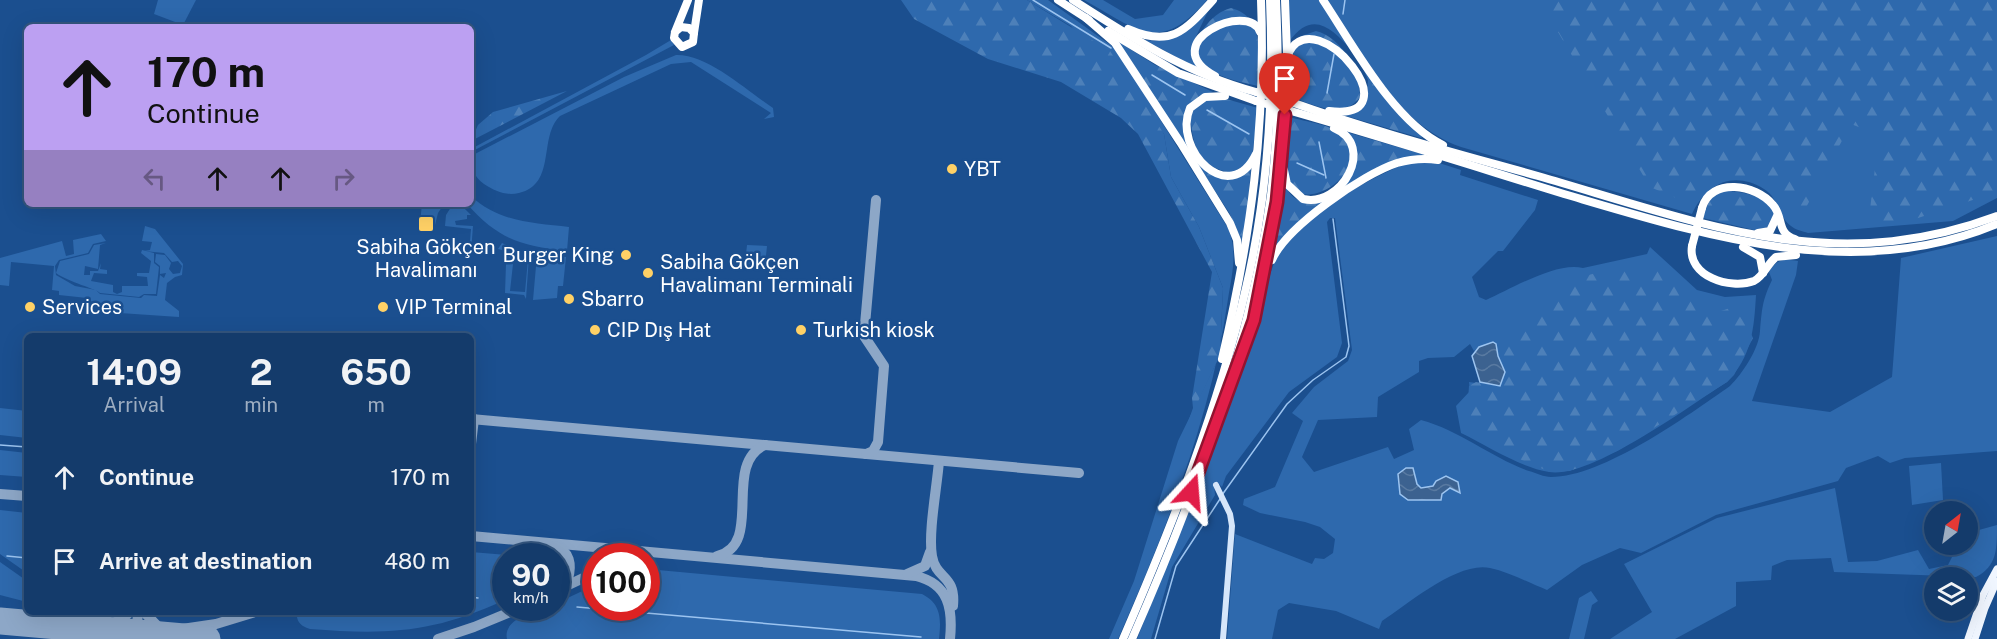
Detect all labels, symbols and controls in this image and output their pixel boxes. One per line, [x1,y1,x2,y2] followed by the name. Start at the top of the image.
[147,47,265,96] text: 170 m
[48,48,126,126] icon: ahead
[1259,53,1310,115] pin
[1268,62,1301,95] icon: arrive
[147,97,260,129] text: Continue
[964,157,1001,181] place label: YBT
[138,162,171,195] icon: left
[201,162,234,195] icon: ahead
[264,162,297,195] icon: ahead
[327,162,360,195] icon: right
[945,162,959,176] marker: YBT
[417,215,435,233] marker: Sabiha Gökçen Havalimanı
[356,235,496,282] place label: Sabiha Gökçen Havalimanı
[503,243,614,267] place label: Burger King
[619,248,633,262] marker: Burger King
[660,250,853,297] place label: Sabiha Gökçen Havalimanı Terminali
[641,266,655,280] marker: Sabiha Gökçen Havalimanı Terminali
[581,287,644,311] place label: Sbarro
[562,292,576,306] marker: Sbarro
[42,295,122,319] place label: Services
[395,295,512,319] place label: VIP Terminal
[23,300,37,314] marker: Services
[376,300,390,314] marker: VIP Terminal
[607,318,711,342] place label: CIP Dış Hat
[813,318,935,342] place label: Turkish kiosk
[588,323,602,337] marker: CIP Dış Hat
[794,323,808,337] marker: Turkish kiosk
[86,351,182,393] text: 14:09
[250,351,273,393] text: 2
[340,351,412,393] text: 650
[103,393,165,417] text: Arrival
[244,393,278,417] text: min
[367,393,385,417] text: m
[1159,460,1223,524] position arrow
[48,461,81,494] icon: ahead
[99,464,194,490] text: Continue
[390,464,450,490] text: 170 m
[1924,501,1978,555] north arrow
[1924,501,1978,621] map controls
[582,543,660,621] speed limit sign: 100
[48,545,81,578] icon: arrive
[99,548,312,574] text: Arrive at destination
[384,548,450,574] text: 480 m
[511,557,551,593] text: 90
[1924,567,1978,621] button: layers
[513,589,549,606] text: km/h

